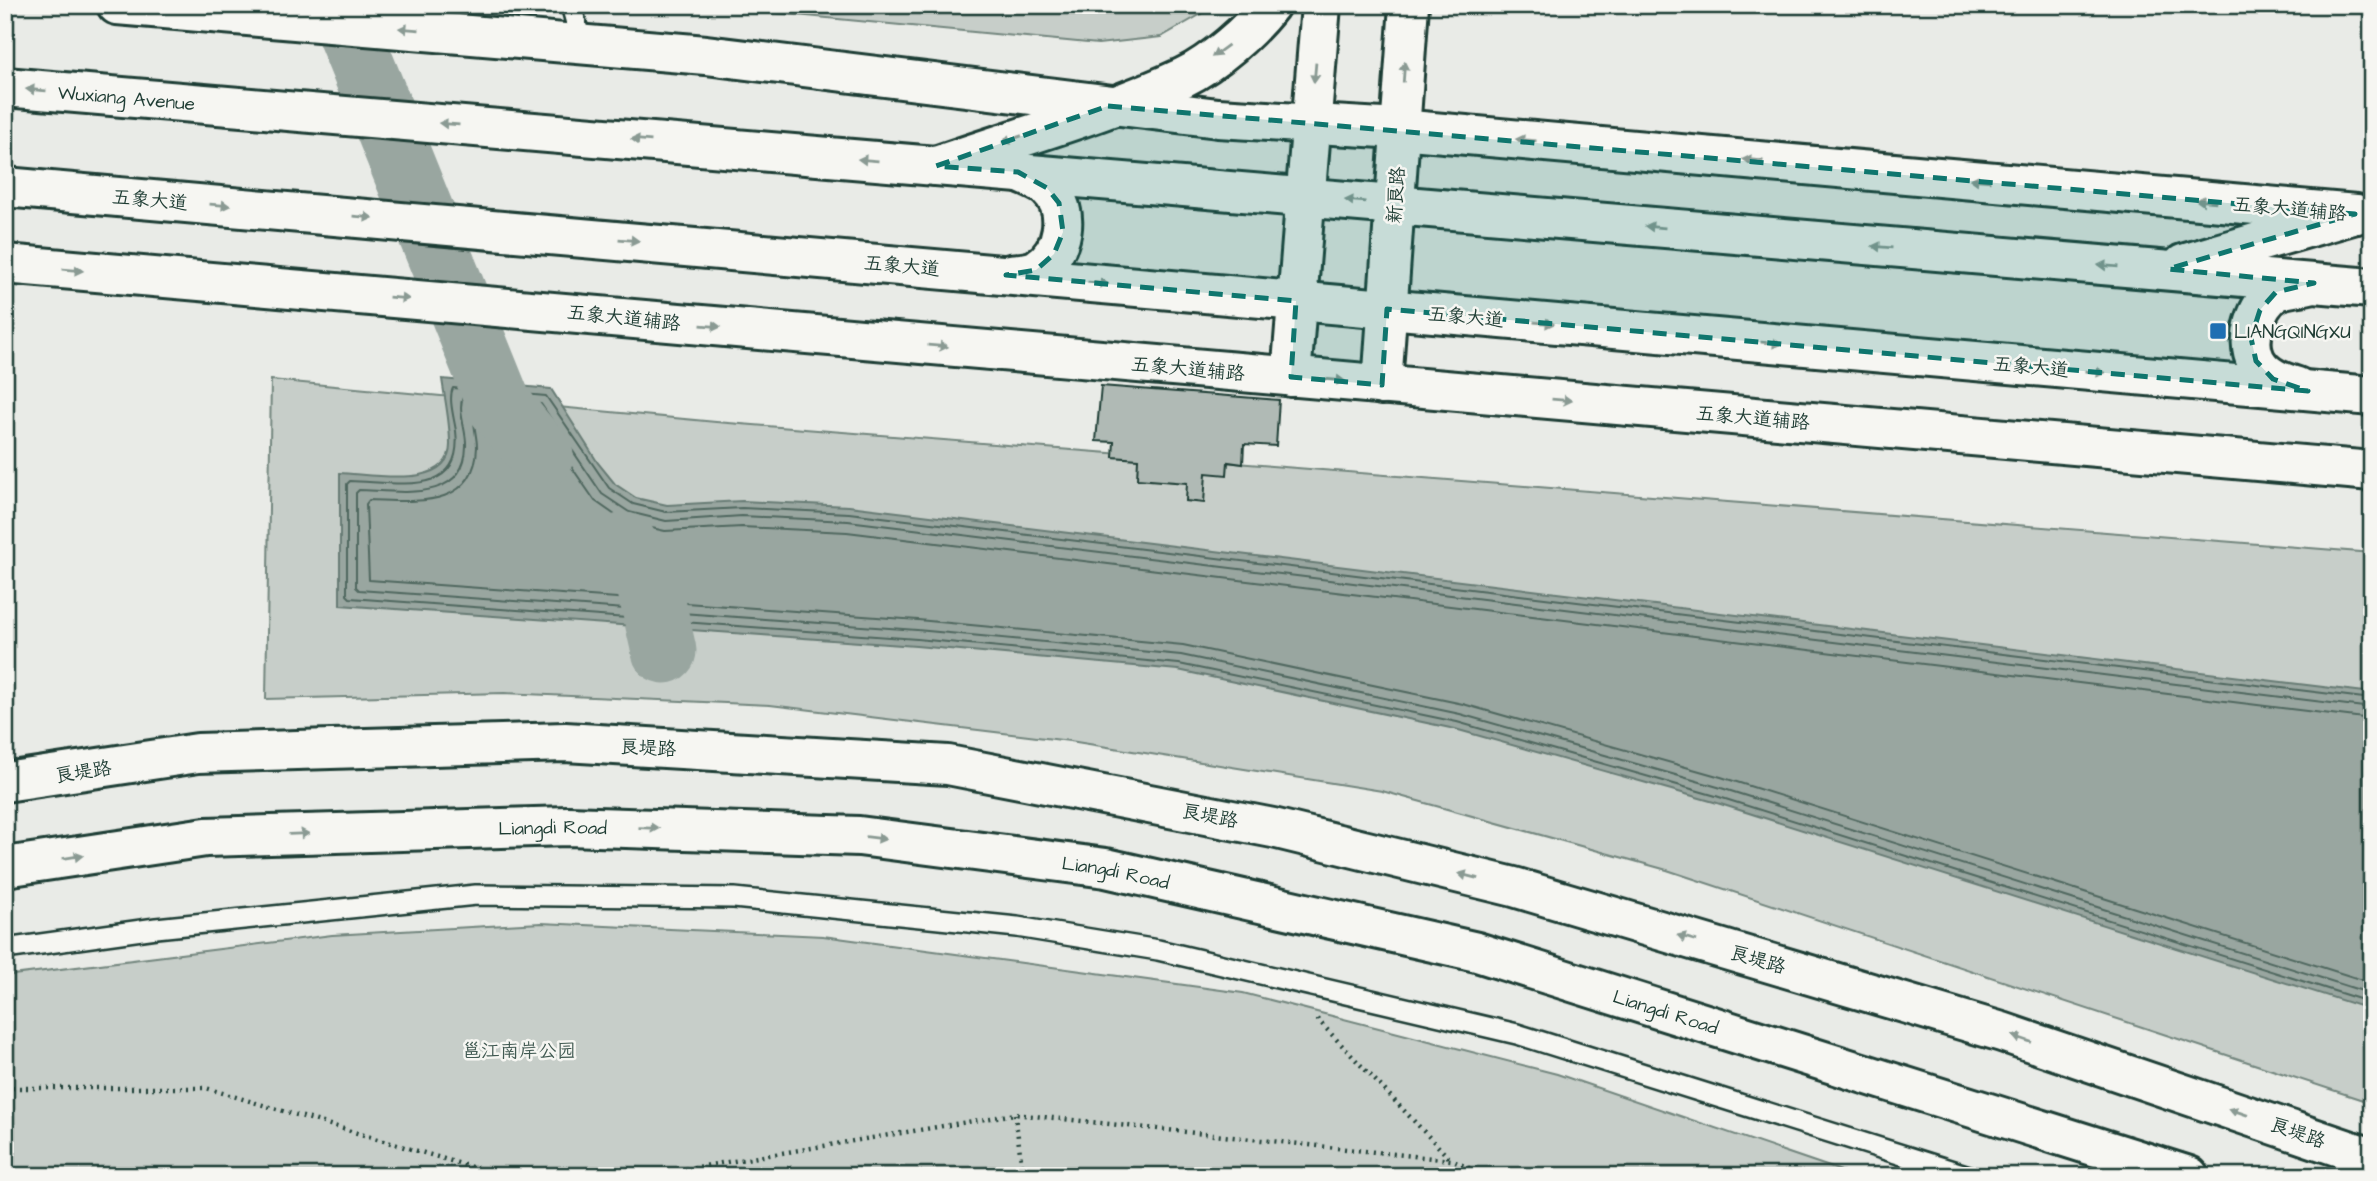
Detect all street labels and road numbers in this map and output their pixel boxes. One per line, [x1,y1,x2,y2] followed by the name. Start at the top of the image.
[57,80,196,118] street label: Wuxiang Avenue
[1381,166,1412,224] street label: 新良路
[111,184,189,217] street label: 五象大道
[2232,191,2348,228] street label: 五象大道辅路
[863,250,941,283] street label: 五象大道
[566,299,682,338] street label: 五象大道辅路
[1427,301,1505,334] street label: 五象大道
[1130,351,1246,388] street label: 五象大道辅路
[1992,351,2070,384] street label: 五象大道
[1695,400,1811,437] street label: 五象大道辅路
[619,734,677,763] street label: 良堤路
[53,755,114,790] street label: 良堤路
[1179,798,1240,835] street label: 良堤路
[498,814,608,843] street label: Liangdi Road
[1060,850,1172,897] street label: Liangdi Road
[1726,940,1789,981] street label: 良堤路
[1609,984,1722,1042] street label: Liangdi Road
[2266,1111,2329,1155] street label: 良堤路

